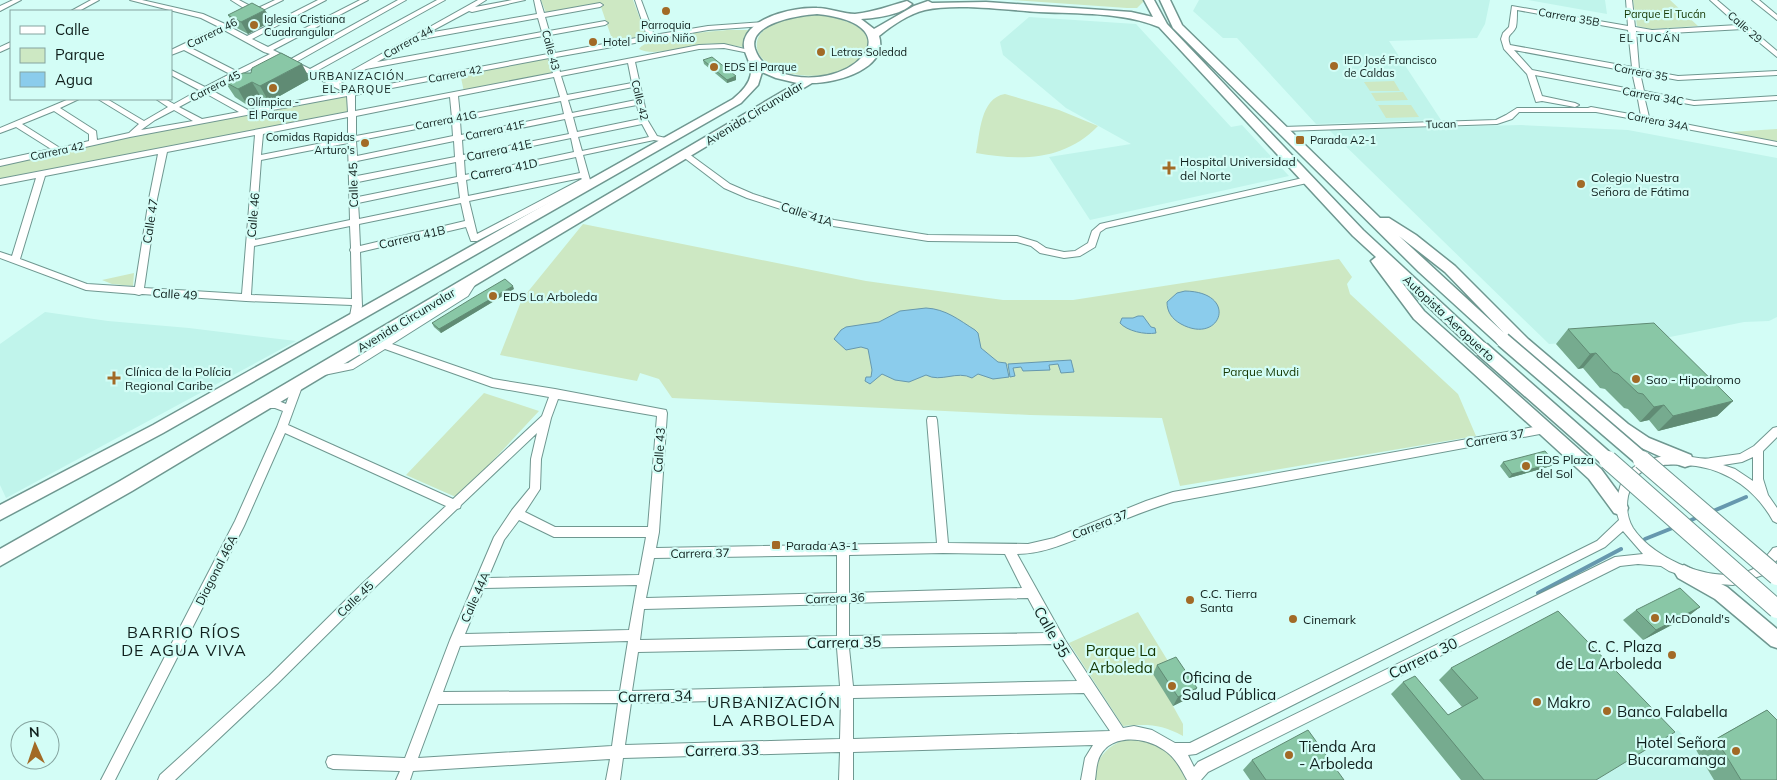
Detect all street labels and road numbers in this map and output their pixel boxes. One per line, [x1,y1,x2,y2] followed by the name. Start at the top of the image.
[1537,5,1601,29] street label: Carrera 35B
[1725,8,1765,46] street label: Calle 29
[184,15,240,51] street label: Carrera 46
[381,22,436,61] street label: Carrera 44
[539,28,563,72] street label: Calle 43
[1613,60,1669,84] street label: Carrera 35
[427,62,483,86] street label: Carrera 42
[188,67,243,105] street label: Carrera 45
[702,77,806,148] street label: Avenida Circunvalar
[628,78,652,122] street label: Calle 42
[1621,84,1685,108] street label: Carrera 34C
[414,107,478,133] street label: Carrera 41G
[1626,108,1690,134] street label: Carrera 34A
[1425,116,1457,132] street label: Tucan
[464,117,526,143] street label: Carrera 41F
[465,136,533,164] street label: Carrera 41E
[29,138,85,164] street label: Carrera 42
[469,155,539,183] street label: Carrera 41D
[345,162,361,208] street label: Calle 45
[244,192,262,238] street label: Calle 46
[139,198,161,244] street label: Calle 47
[779,199,835,230] street label: Calle 41A
[377,222,447,252] street label: Carrera 41B
[1400,272,1498,364] street label: Autopista Aeropuerto
[354,284,458,355] street label: Avenida Circunvalar
[152,285,198,303] street label: Calle 49
[1464,425,1526,451] street label: Carrera 37
[650,427,668,473] street label: Calle 43
[1070,506,1130,542] street label: Carrera 37
[192,532,240,608] street label: Diagonal 46A
[670,545,730,561] street label: Carrera 37
[457,569,493,625] street label: Calle 44A
[334,578,376,620] street label: Calle 45
[805,589,865,607] street label: Carrera 36
[1030,603,1074,661] street label: Calle 35
[807,632,881,652] street label: Carrera 35
[1385,633,1461,683] street label: Carrera 30
[618,686,692,706] street label: Carrera 34
[685,740,759,760] street label: Carrera 33

